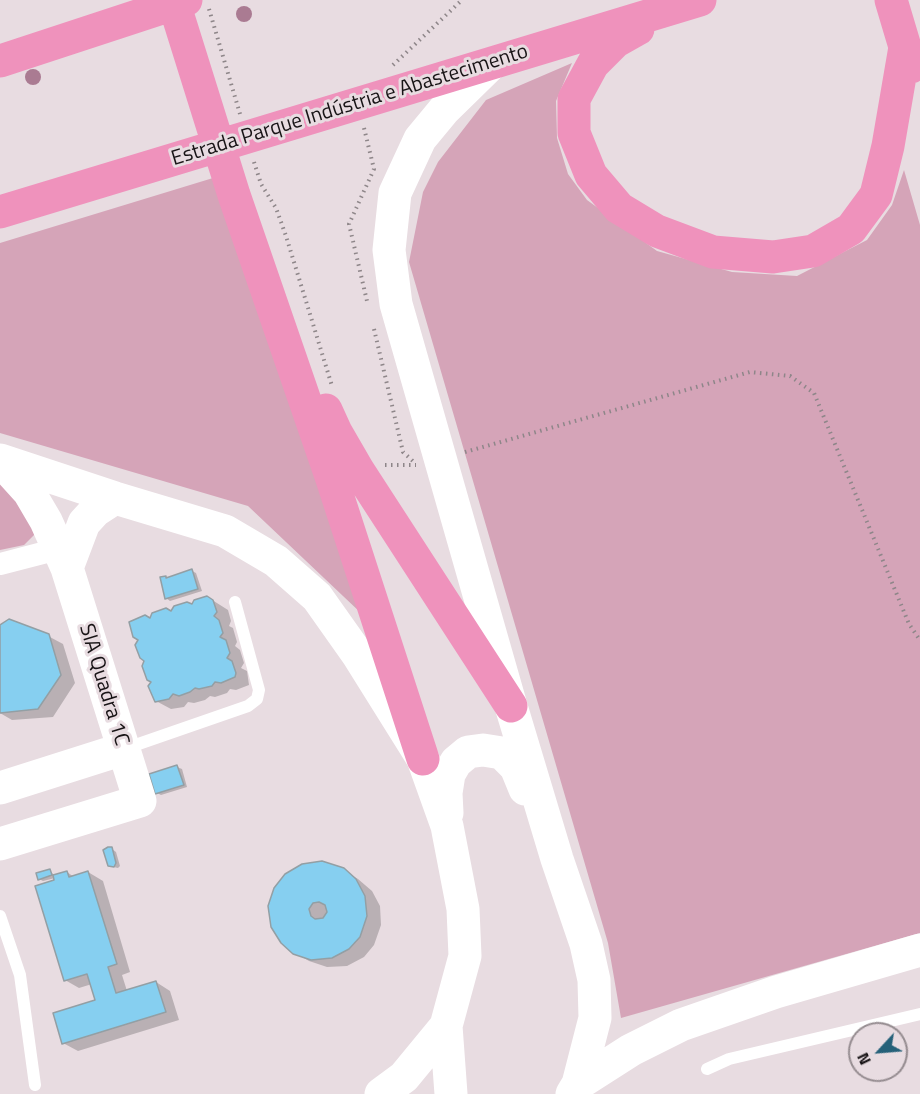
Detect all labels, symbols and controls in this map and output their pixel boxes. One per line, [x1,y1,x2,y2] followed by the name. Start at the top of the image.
[169,40,531,172] street label: Estrada Parque Indústria e Abastecimento
[73,621,133,749] street label: SIA Quadra 1C
[848,1022,908,1082] north arrow
[850,1049,877,1069] text: N

